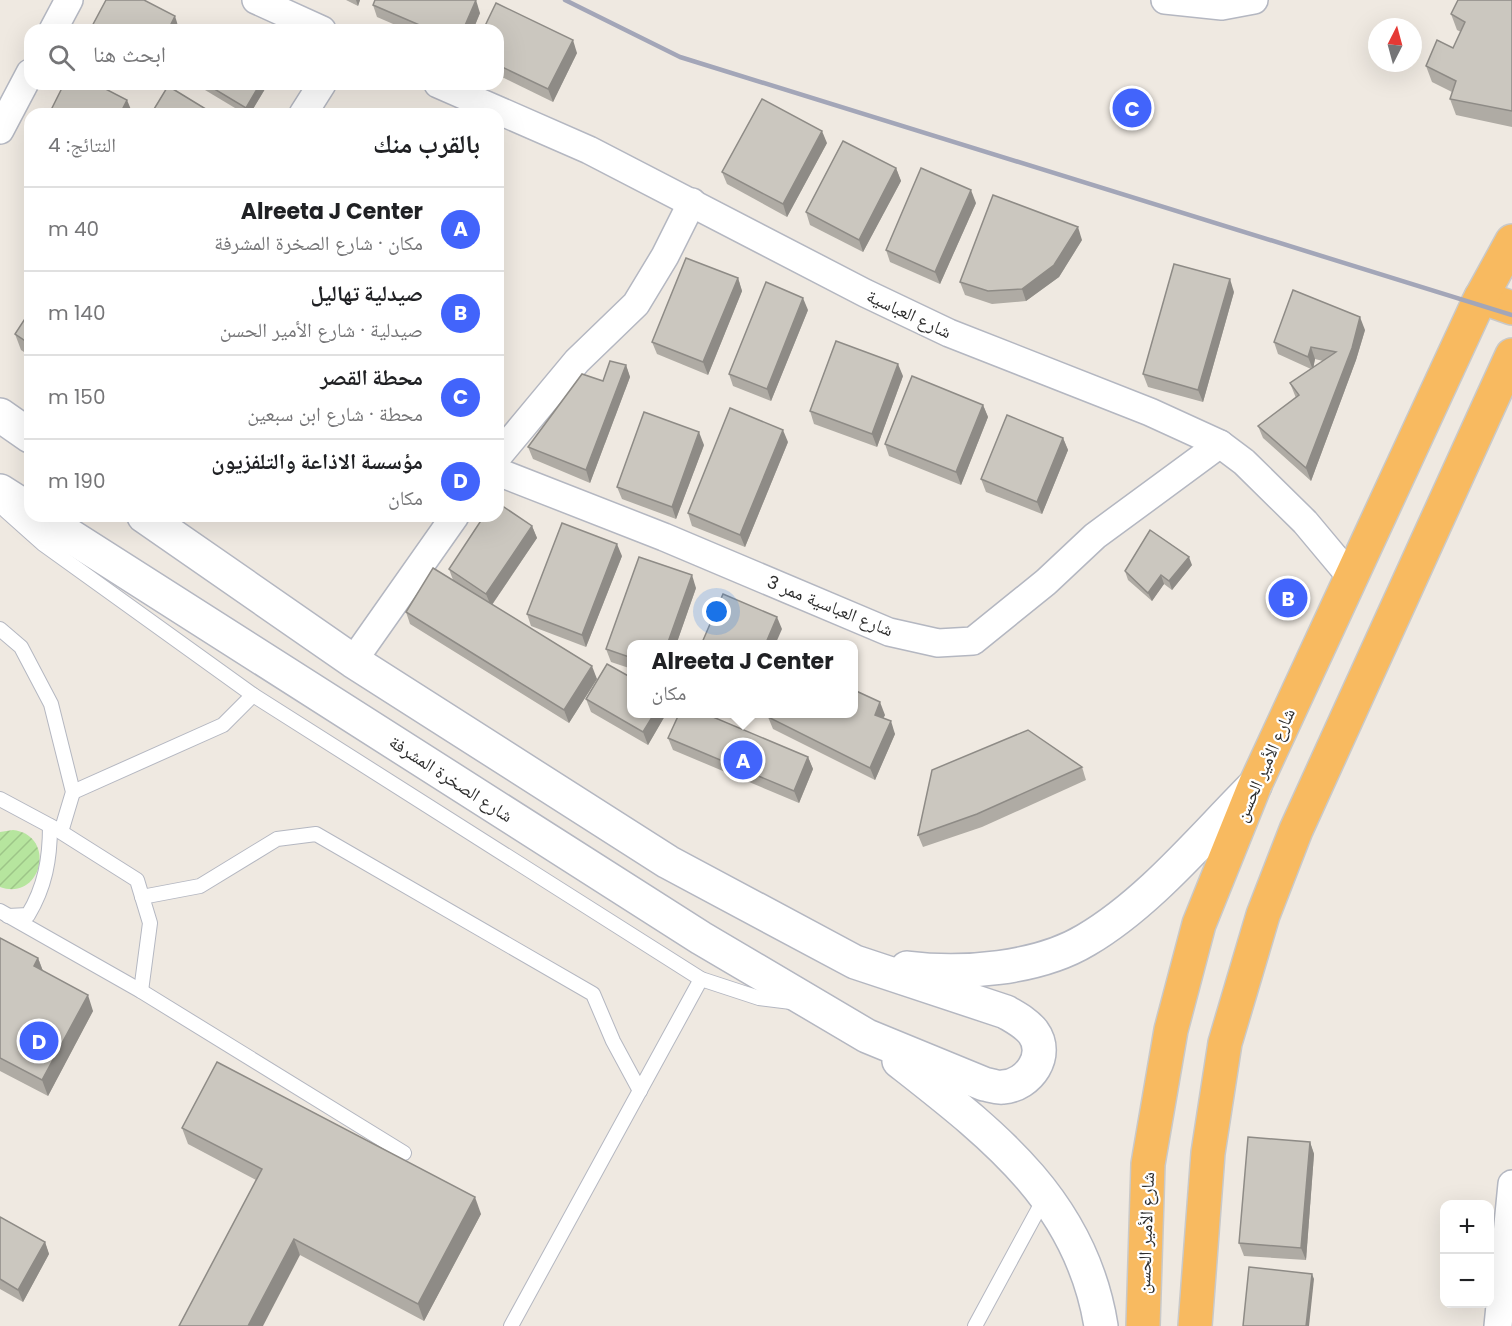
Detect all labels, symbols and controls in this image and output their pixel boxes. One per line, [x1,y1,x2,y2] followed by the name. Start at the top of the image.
[1368,18,1422,72] north arrow
[24,24,504,90] search box
[93,39,166,70] text: ابحث هنا
[45,41,78,74] icon: search
[1112,86,1152,130] pin: C
[373,126,480,162] text: بالقرب منك
[48,131,116,159] text: النتائج: 4
[241,196,423,227] text: Alreeta J Center
[48,215,99,243] text: 40 m
[453,215,468,243] text: A
[214,229,423,257] text: مكان · شارع الصخرة المشرفة
[310,278,423,309] text: صيدلية تهاليل
[863,283,956,344] street label: شارع العباسية
[48,299,106,327] text: 140 m
[454,299,467,327] text: B
[220,316,423,344] text: صيدلية · شارع الأمير الحسن
[320,362,423,393] text: محطة القصر
[48,383,105,411] text: 150 m
[453,383,468,411] text: C
[247,400,423,428] text: محطة · شارع ابن سبعين
[211,446,423,477] text: مؤسسة الاذاعة والتلفزيون
[48,467,106,495] text: 190 m
[453,467,468,495] text: D
[388,484,423,512] text: مكان
[763,569,897,642] street label: شارع العباسية ممر 3
[1268,576,1308,620] pin: B
[702,597,731,626] your location
[627,640,858,718] popup
[651,646,834,677] text: Alreeta J Center
[651,679,687,707] text: مكان
[1228,704,1301,826] street label: شارع الأمير الحسن
[385,729,518,828] street label: شارع الصخرة المشرفة
[724,738,762,783] pin: A
[20,1018,58,1064] pin: D
[1131,1172,1160,1294] street label: شارع الأمير الحسن
[1440,1200,1494,1308] map controls
[1440,1200,1494,1254] button: +
[1440,1254,1494,1308] button: −

